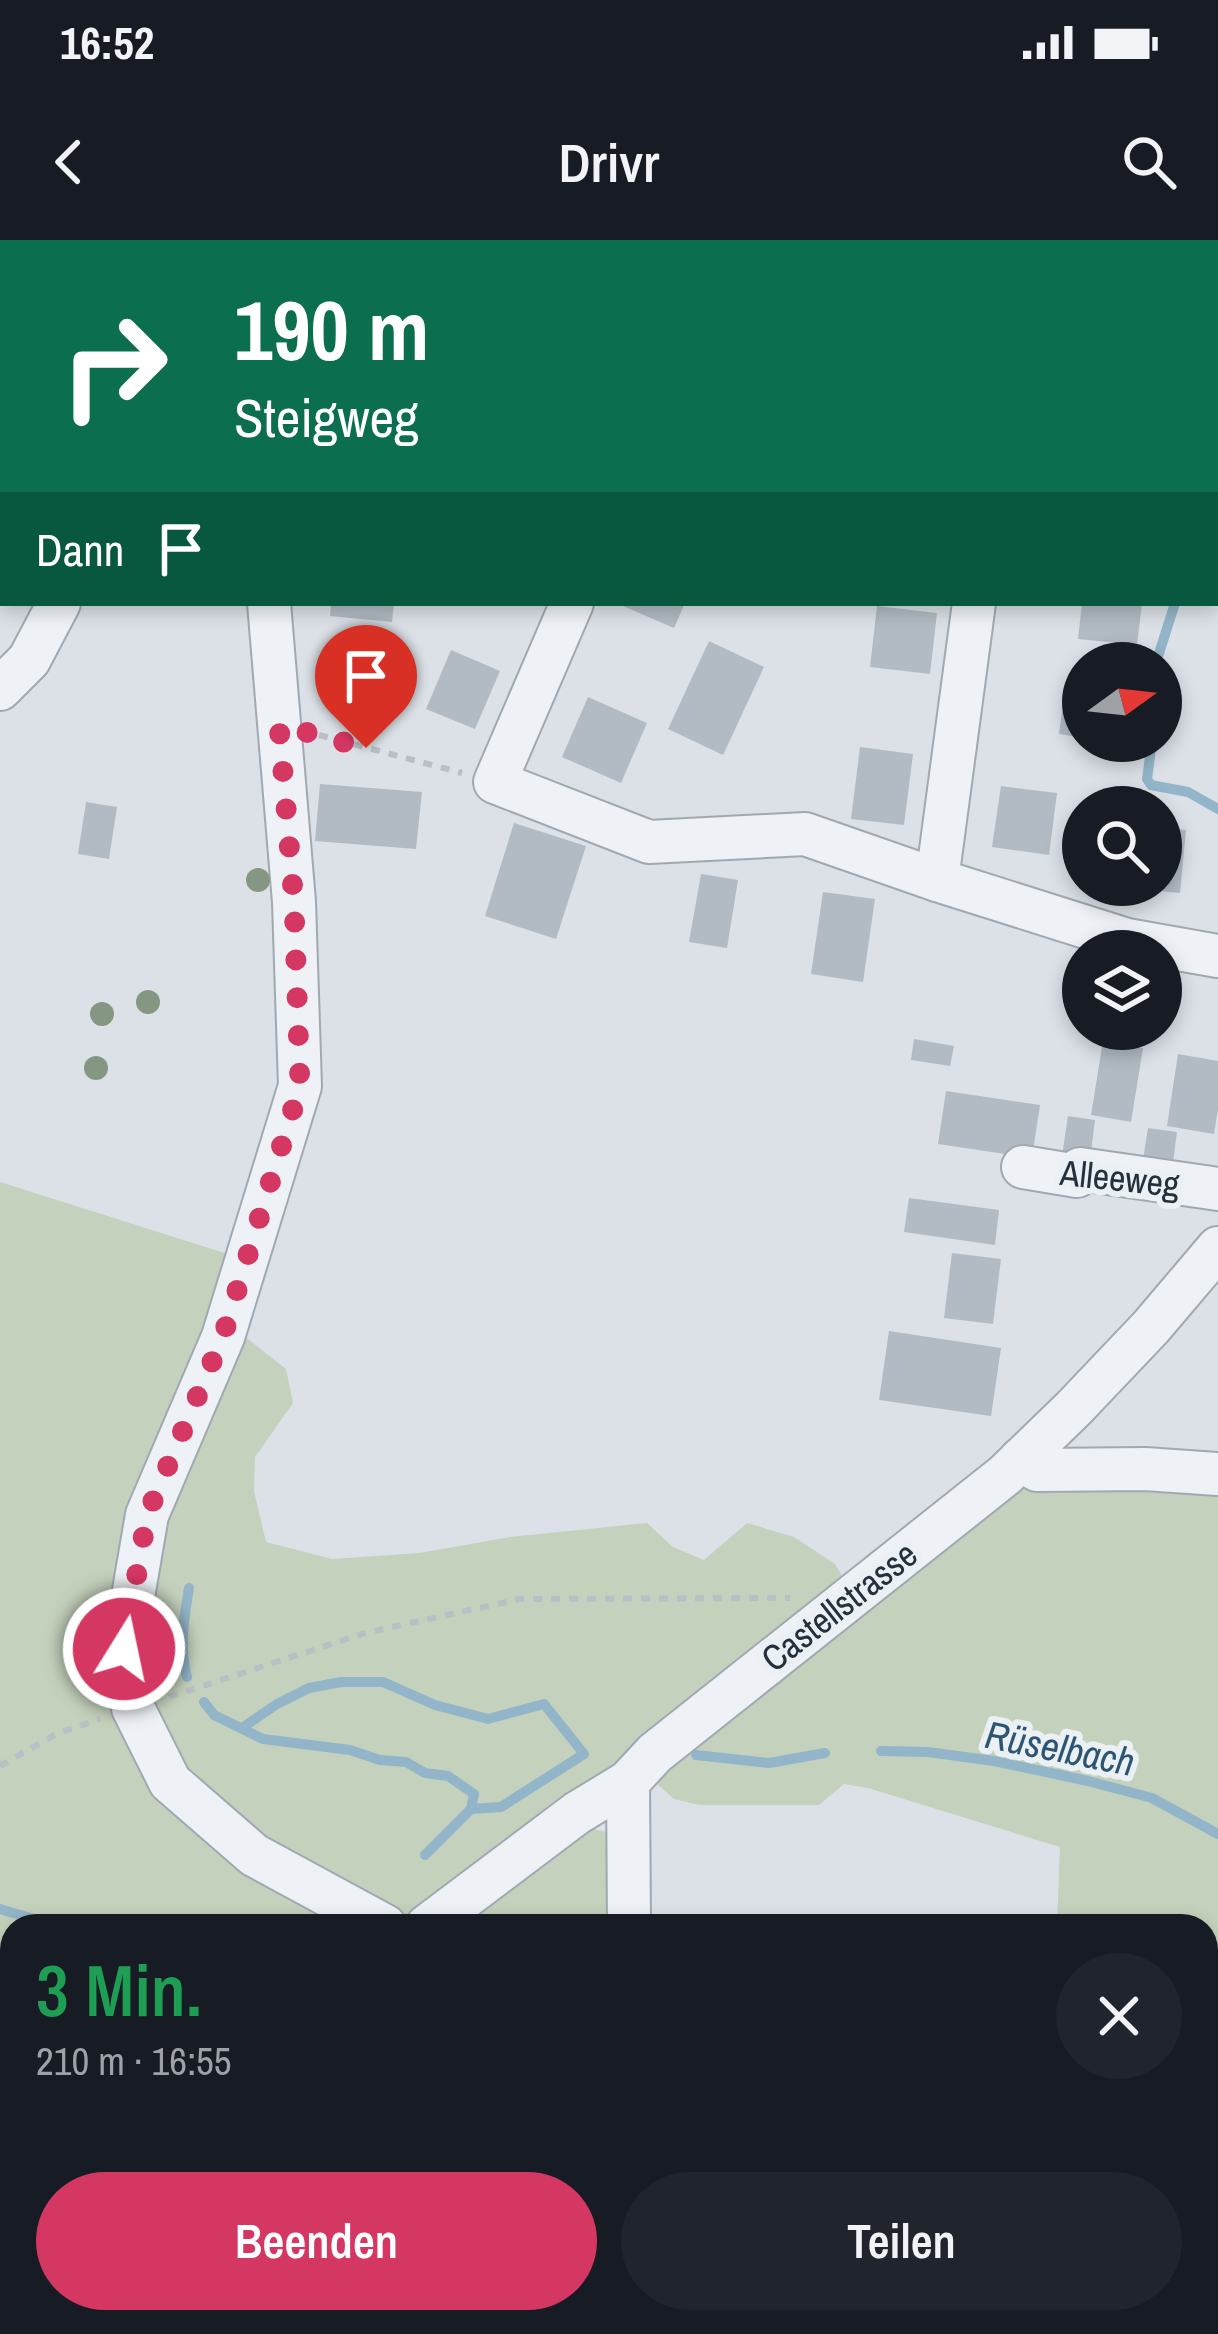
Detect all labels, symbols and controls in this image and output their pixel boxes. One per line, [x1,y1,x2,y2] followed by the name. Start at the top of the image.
[60,12,154,73] text: 16:52
[559,126,659,199] text: Drivr
[36,129,102,195] icon: back
[1116,129,1182,195] icon: search
[234,273,429,386] text: 190 m
[36,288,192,444] icon: right
[234,381,419,454] text: Steigweg
[148,516,214,582] icon: arrive
[36,519,124,580] text: Dann
[315,625,417,748] pin
[1062,642,1182,762] north arrow
[1062,642,1182,1050] map controls
[333,643,399,709] icon: arrive
[1062,786,1182,906] button: search
[1062,930,1182,1050] button: layers
[1057,1148,1183,1208] street label: Alleeweg
[751,1530,927,1682] street label: Castellstrasse
[61,1586,187,1712] position arrow
[981,1708,1139,1788] water label: Rüselbach
[36,1941,202,2038] text: 3 Min.
[1056,1953,1182,2079] button: close
[36,2035,232,2087] text: 210 m · 16:55
[36,2172,597,2310] button: Beenden
[621,2172,1182,2310] button: Teilen

